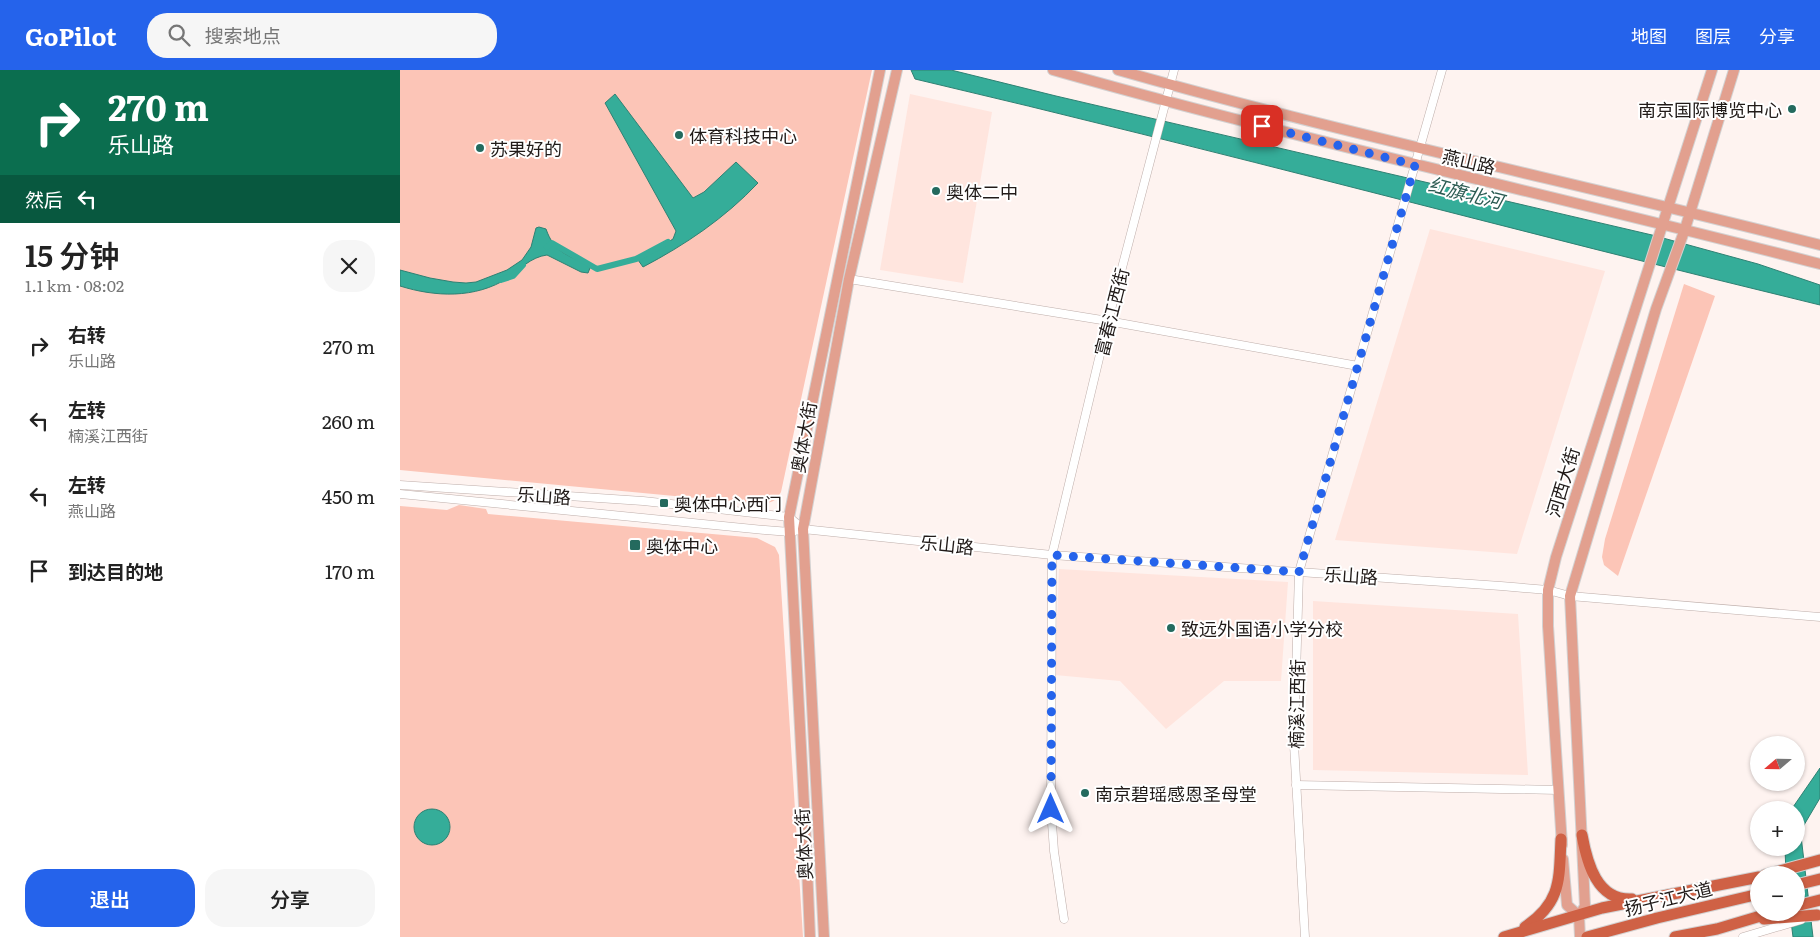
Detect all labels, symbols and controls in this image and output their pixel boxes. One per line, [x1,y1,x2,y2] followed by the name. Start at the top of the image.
[147,13,497,58] search box
[25,18,117,53] text: GoPilot
[165,21,193,49] icon: search
[205,21,281,49] text: 搜索地点
[1631,22,1667,49] text: 地图
[1695,22,1731,49] text: 图层
[1759,22,1795,49] text: 分享
[108,80,209,132] text: 270 m
[25,90,90,155] icon: right
[1638,96,1782,123] place label: 南京国际博览中心
[1786,103,1798,115] marker: 南京国际博览中心
[1241,105,1283,147] pin
[1248,112,1276,140] icon: arrive
[689,122,797,149] place label: 体育科技中心
[108,127,174,160] text: 乐山路
[673,129,685,141] marker: 体育科技中心
[490,135,562,162] place label: 苏果好的
[474,142,486,154] marker: 苏果好的
[1440,142,1498,180] street label: 燕山路
[1426,169,1510,216] water label: 红旗北河
[946,178,1018,205] place label: 奥体二中
[25,185,63,213] text: 然后
[73,185,101,213] icon: left
[930,185,942,197] marker: 奥体二中
[25,232,119,276] text: 15 分钟
[323,240,375,292] button: close
[1087,265,1135,359] street label: 富春江西街
[25,273,124,297] text: 1.1 km · 08:02
[68,320,106,348] text: 右转
[25,332,53,360] icon: right
[323,332,375,360] text: 270 m
[68,348,116,372] text: 乐山路
[68,395,106,423] text: 左转
[783,399,823,475] street label: 奥体大街
[25,407,53,435] icon: left
[322,407,375,435] text: 260 m
[68,423,148,447] text: 楠溪江西街
[1539,444,1585,520] street label: 河西大街
[68,470,106,498] text: 左转
[516,480,572,510] street label: 乐山路
[25,482,53,510] icon: left
[322,482,375,510] text: 450 m
[674,490,782,517] place label: 奥体中心西门
[658,497,670,509] marker: 奥体中心西门
[68,498,116,522] text: 燕山路
[919,528,975,560] street label: 乐山路
[646,532,718,559] place label: 奥体中心
[628,538,642,552] marker: 奥体中心
[25,557,53,585] icon: arrive
[68,557,163,585] text: 到达目的地
[325,557,375,585] text: 170 m
[1323,560,1379,590] street label: 乐山路
[1181,615,1343,642] place label: 致远外国语小学分校
[1165,622,1177,634] marker: 致远外国语小学分校
[1282,659,1310,749] street label: 楠溪江西街
[1750,736,1805,791] north arrow
[1750,736,1805,921] map controls
[1095,780,1257,807] place label: 南京碧瑶感恩圣母堂
[1024,782,1076,834] position arrow
[1079,787,1091,799] marker: 南京碧瑶感恩圣母堂
[1750,801,1805,856] button: +
[788,807,818,881] street label: 奥体大街
[1750,866,1805,921] button: −
[25,869,195,927] button: 退出
[205,869,375,927] button: 分享
[1621,874,1715,922] street label: 扬子江大道

